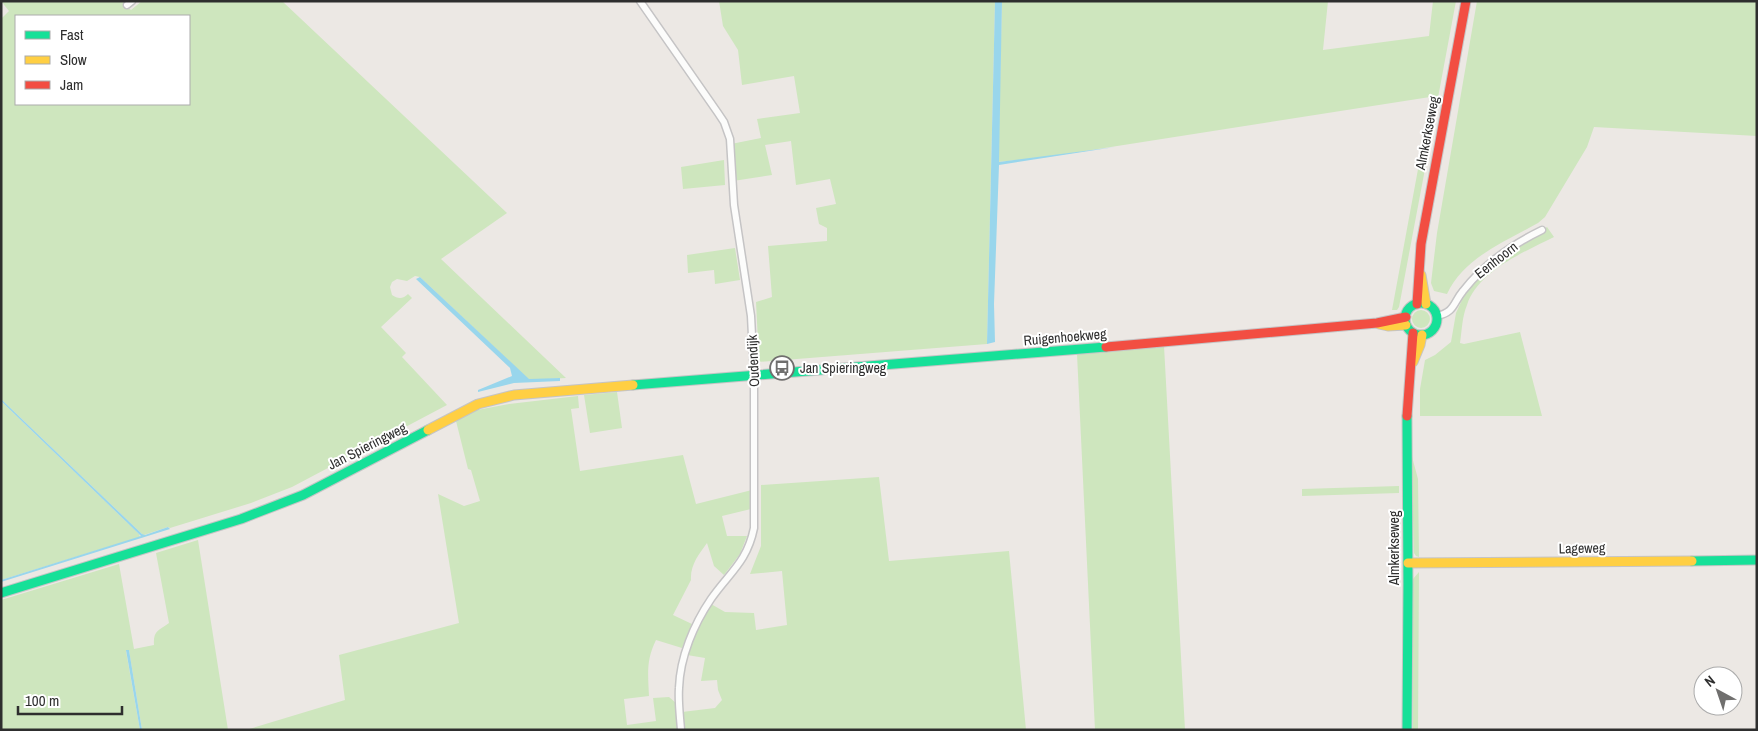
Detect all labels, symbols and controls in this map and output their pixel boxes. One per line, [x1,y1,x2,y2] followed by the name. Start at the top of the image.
[15,15,190,105] legend
[60,24,84,45] text: Fast
[60,49,87,70] text: Slow
[60,74,83,95] text: Jam
[1411,94,1443,172] street label: Almkerkseweg
[1471,238,1521,282] street label: Eenhoorn
[1023,324,1108,350] street label: Ruigenhoekweg
[743,334,763,388] street label: Oudendijk
[769,355,795,381] bus stop icon: Jan Spieringweg
[800,359,887,377] place label: Jan Spieringweg
[325,418,410,474] street label: Jan Spieringweg
[1385,510,1403,586] street label: Almkerkseweg
[1559,539,1606,557] street label: Lageweg
[1693,666,1743,716] north arrow
[1701,671,1719,691] text: N
[18,684,121,716] scale bar
[25,690,59,711] text: 100 m

